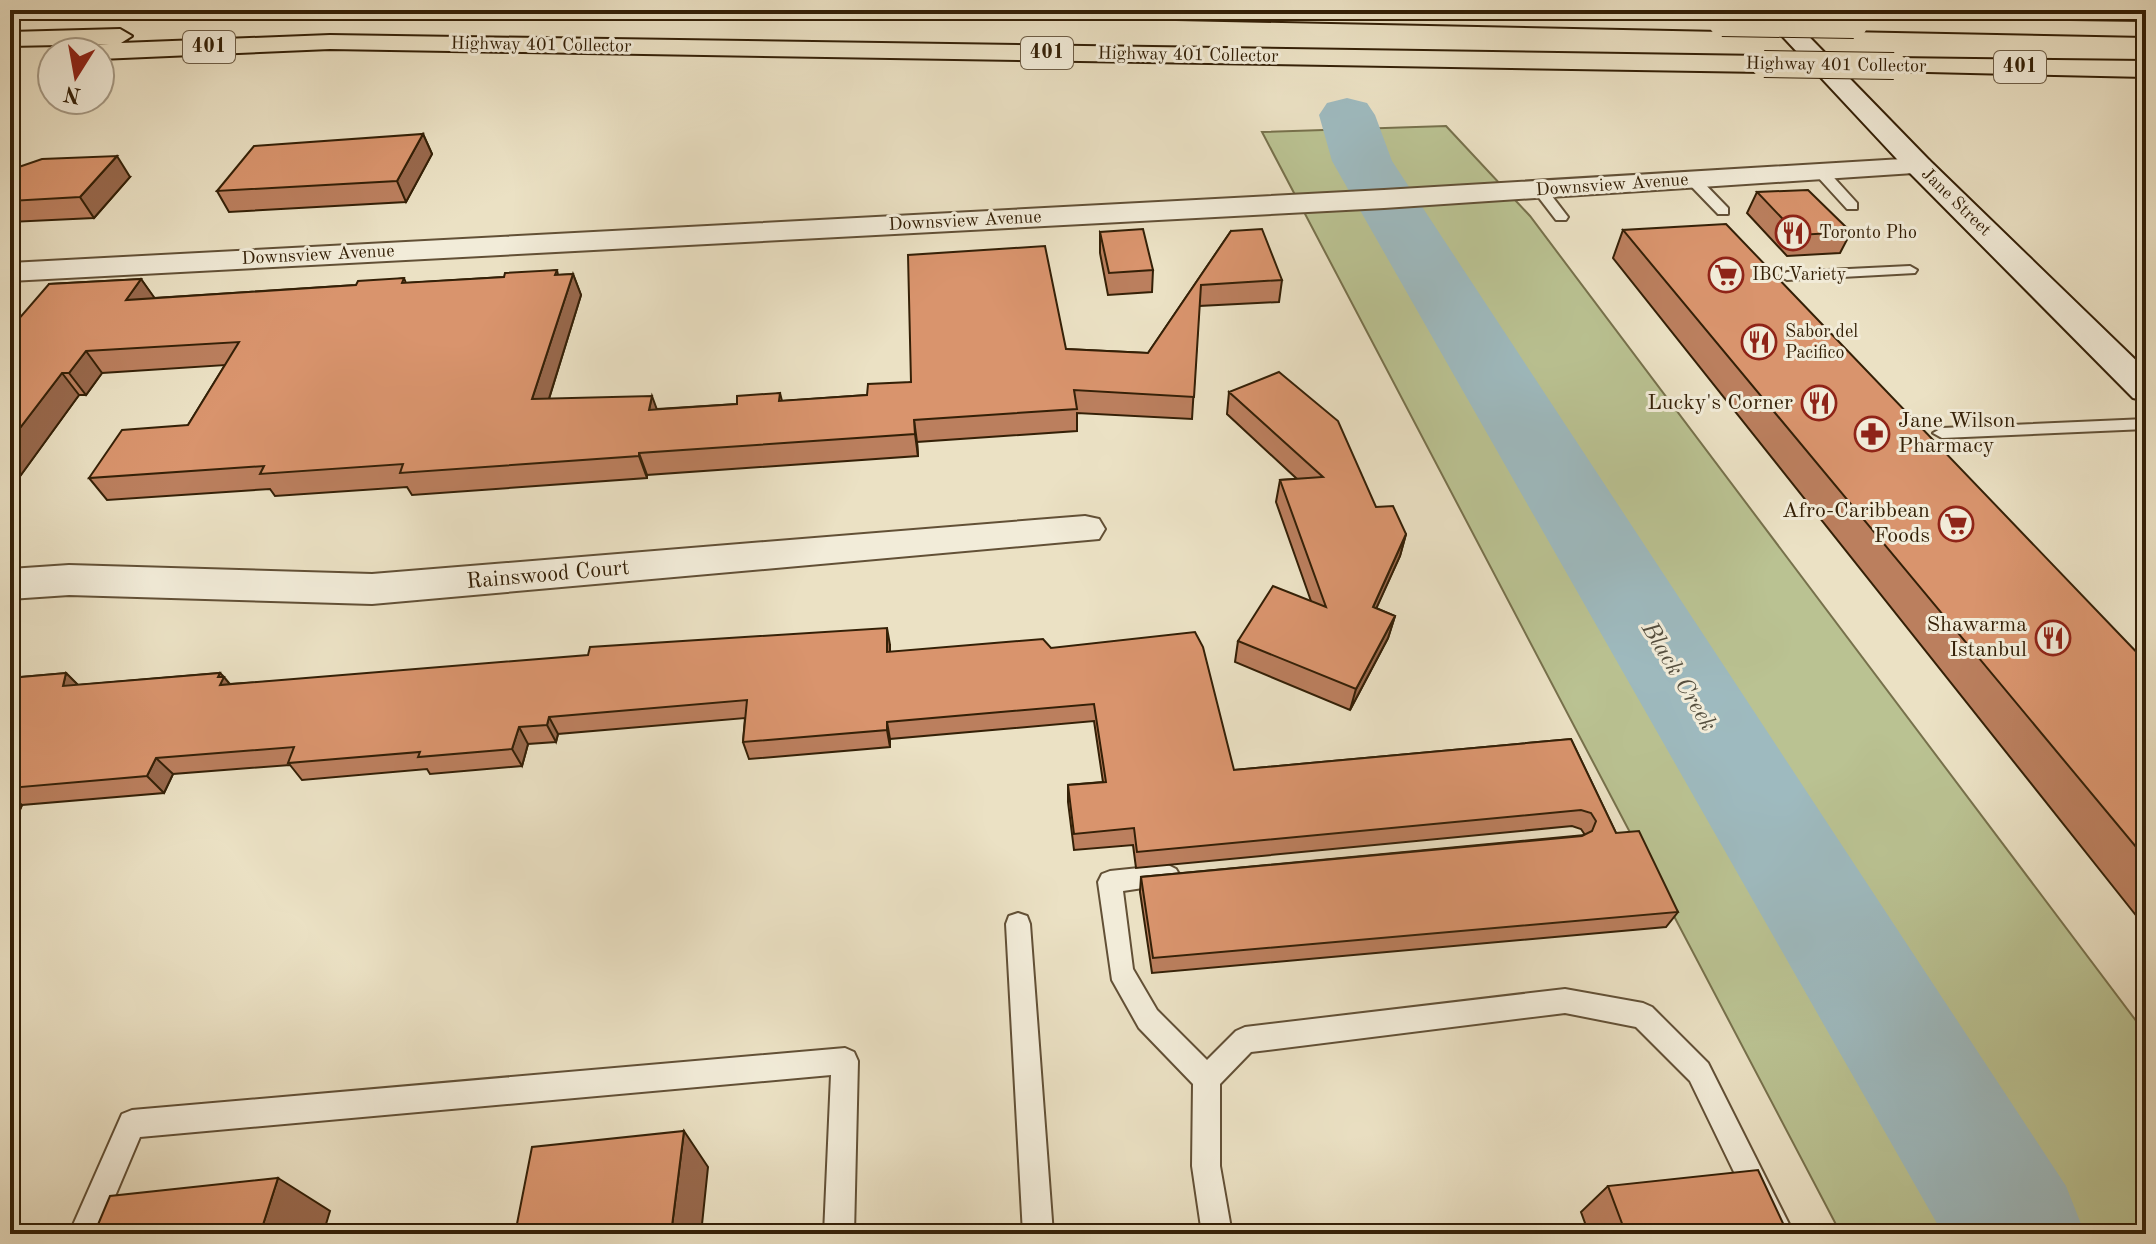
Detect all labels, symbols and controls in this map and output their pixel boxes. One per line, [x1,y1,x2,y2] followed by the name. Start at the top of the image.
[183,31,235,63] road number: 401
[450,34,632,56] street label: Highway 401 Collector
[36,36,116,116] north arrow
[1021,37,1073,69] road number: 401
[1097,44,1279,66] street label: Highway 401 Collector
[1994,51,2046,83] road number: 401
[1745,54,1927,76] street label: Highway 401 Collector
[62,81,83,106] text: N
[1918,164,1994,240] street label: Jane Street
[1535,171,1689,199] street label: Downsview Avenue
[888,208,1042,234] street label: Downsview Avenue
[1774,214,1812,252] restaurant icon: Toronto Pho
[1819,224,1917,242] place label: Toronto Pho
[241,242,395,268] street label: Downsview Avenue
[1707,256,1745,294] supermarket icon: IBC Variety
[1752,266,1847,284] place label: IBC Variety
[1740,323,1778,361] restaurant icon: Sabor del Pacifico
[1785,323,1858,362] place label: Sabor del Pacifico
[1800,384,1838,422] restaurant icon: Lucky's Corner
[1647,392,1793,414] place label: Lucky's Corner
[1898,410,2016,457] place label: Jane Wilson Pharmacy
[1853,415,1891,453] pharmacy icon: Jane Wilson Pharmacy
[1782,500,1930,547] place label: Afro-Caribbean Foods
[1937,505,1975,543] supermarket icon: Afro-Caribbean Foods
[466,557,630,593] street label: Rainswood Court
[1926,614,2027,661] place label: Shawarma Istanbul
[1636,617,1720,736] water label: Black Creek
[2034,619,2072,657] restaurant icon: Shawarma Istanbul

